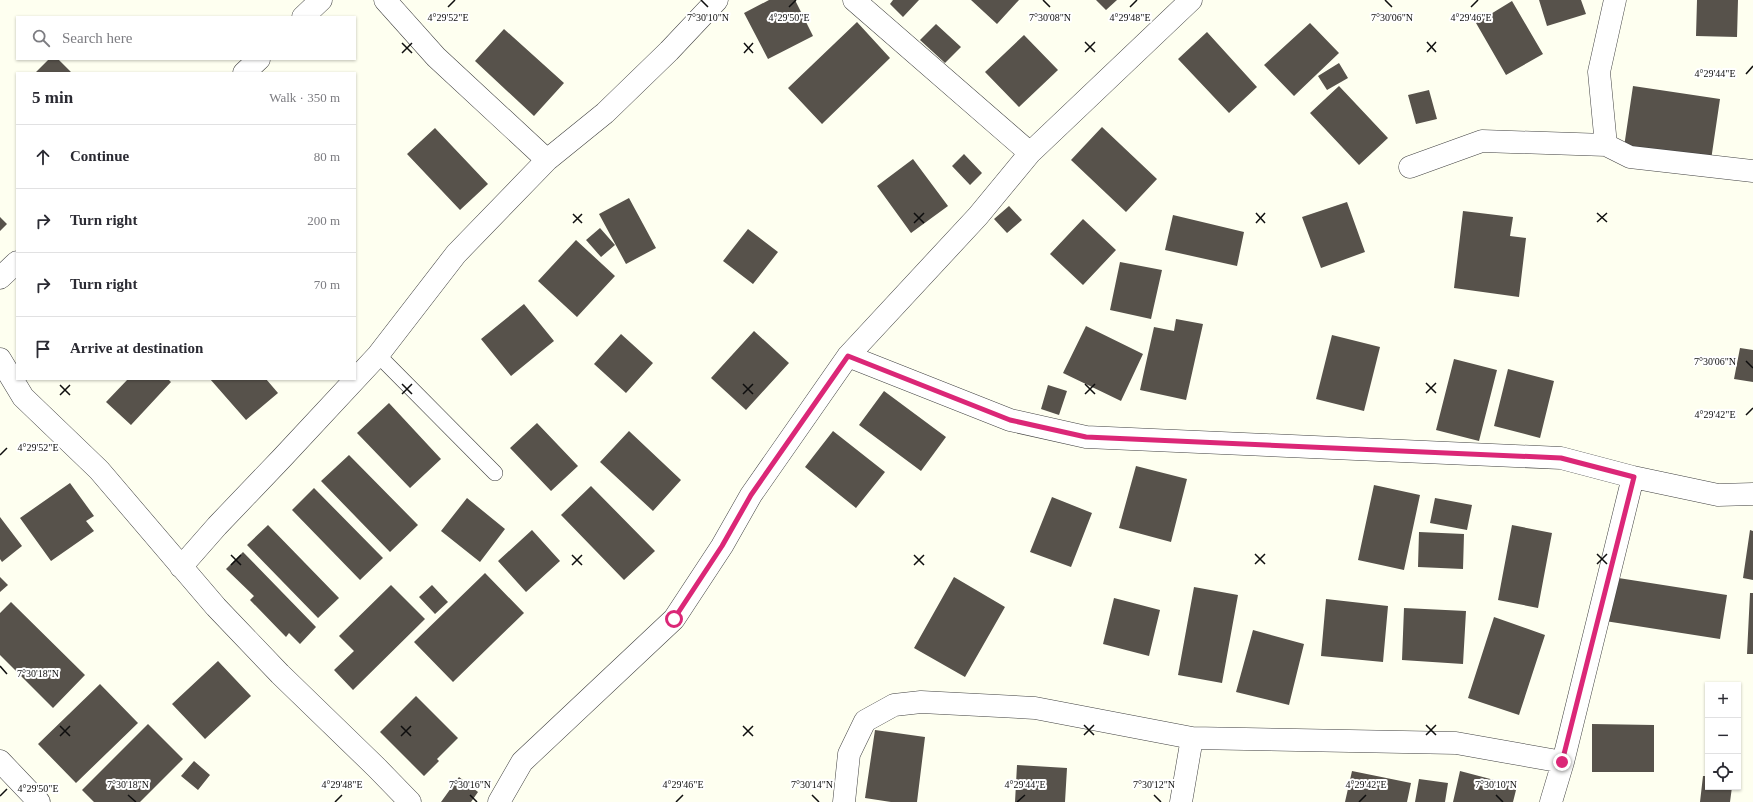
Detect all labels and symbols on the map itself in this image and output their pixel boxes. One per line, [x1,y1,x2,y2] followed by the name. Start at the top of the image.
[428,12,469,23] text: 4°29'52"E
[687,12,729,23] text: 7°30'10"N
[769,12,810,23] text: 4°29'50"E
[1029,12,1071,23] text: 7°30'08"N
[1110,12,1151,23] text: 4°29'48"E
[1371,12,1413,23] text: 7°30'06"N
[1451,12,1492,23] text: 4°29'46"E
[1695,68,1736,79] text: 4°29'44"E
[1694,356,1736,367] text: 7°30'06"N
[1695,409,1736,420] text: 4°29'42"E
[18,442,59,453] text: 4°29'52"E
[665,610,683,628] route start
[17,668,59,679] text: 7°30'18"N
[1553,753,1571,771] route end
[107,779,149,790] text: 7°30'18"N
[322,779,363,790] text: 4°29'48"E
[449,779,491,790] text: 7°30'16"N
[663,779,704,790] text: 4°29'46"E
[791,779,833,790] text: 7°30'14"N
[1005,779,1046,790] text: 4°29'44"E
[1133,779,1175,790] text: 7°30'12"N
[1346,779,1387,790] text: 4°29'42"E
[1475,779,1517,790] text: 7°30'10"N
[18,783,59,794] text: 4°29'50"E

